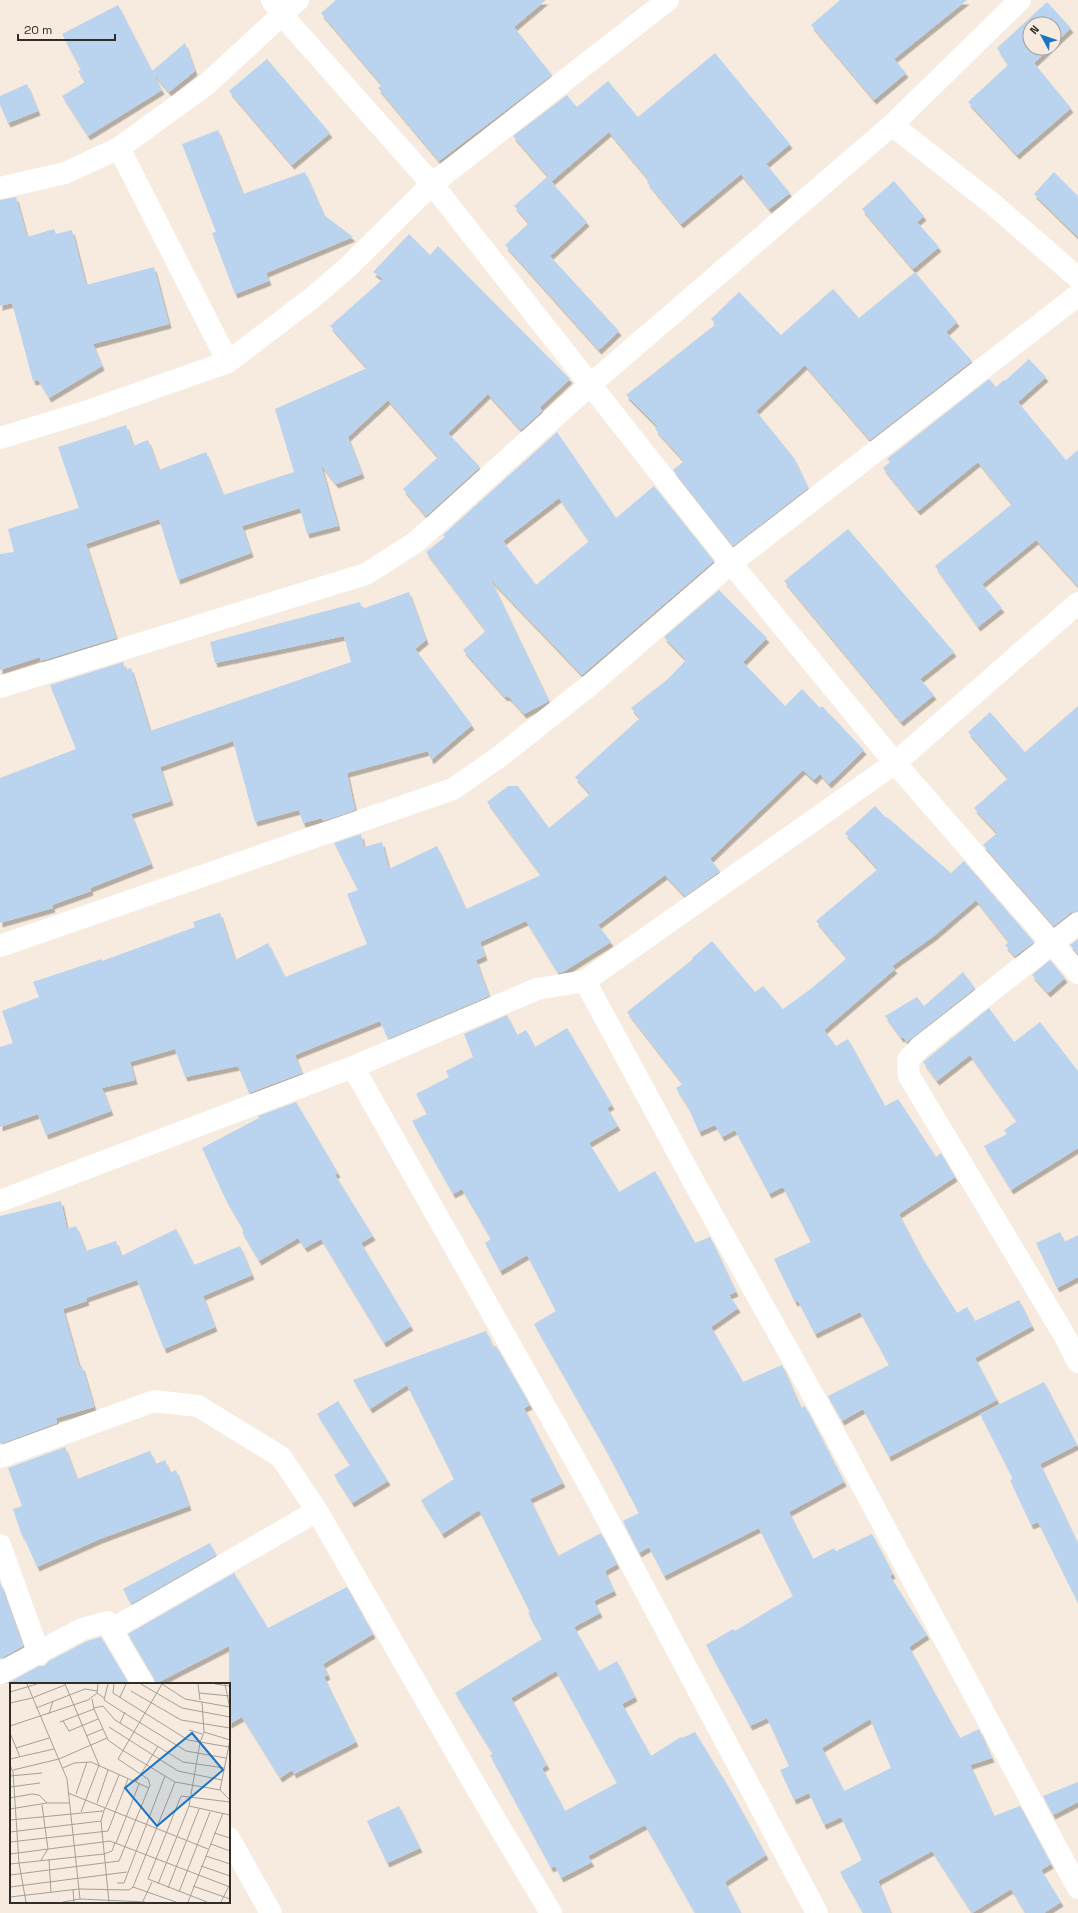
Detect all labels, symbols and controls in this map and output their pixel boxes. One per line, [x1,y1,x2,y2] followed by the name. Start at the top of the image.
[18,16,115,42] scale bar
[1022,16,1062,56] north arrow
[24,22,52,38] text: 20 m
[1027,22,1042,37] text: N
[10,1683,230,1903] inset map

